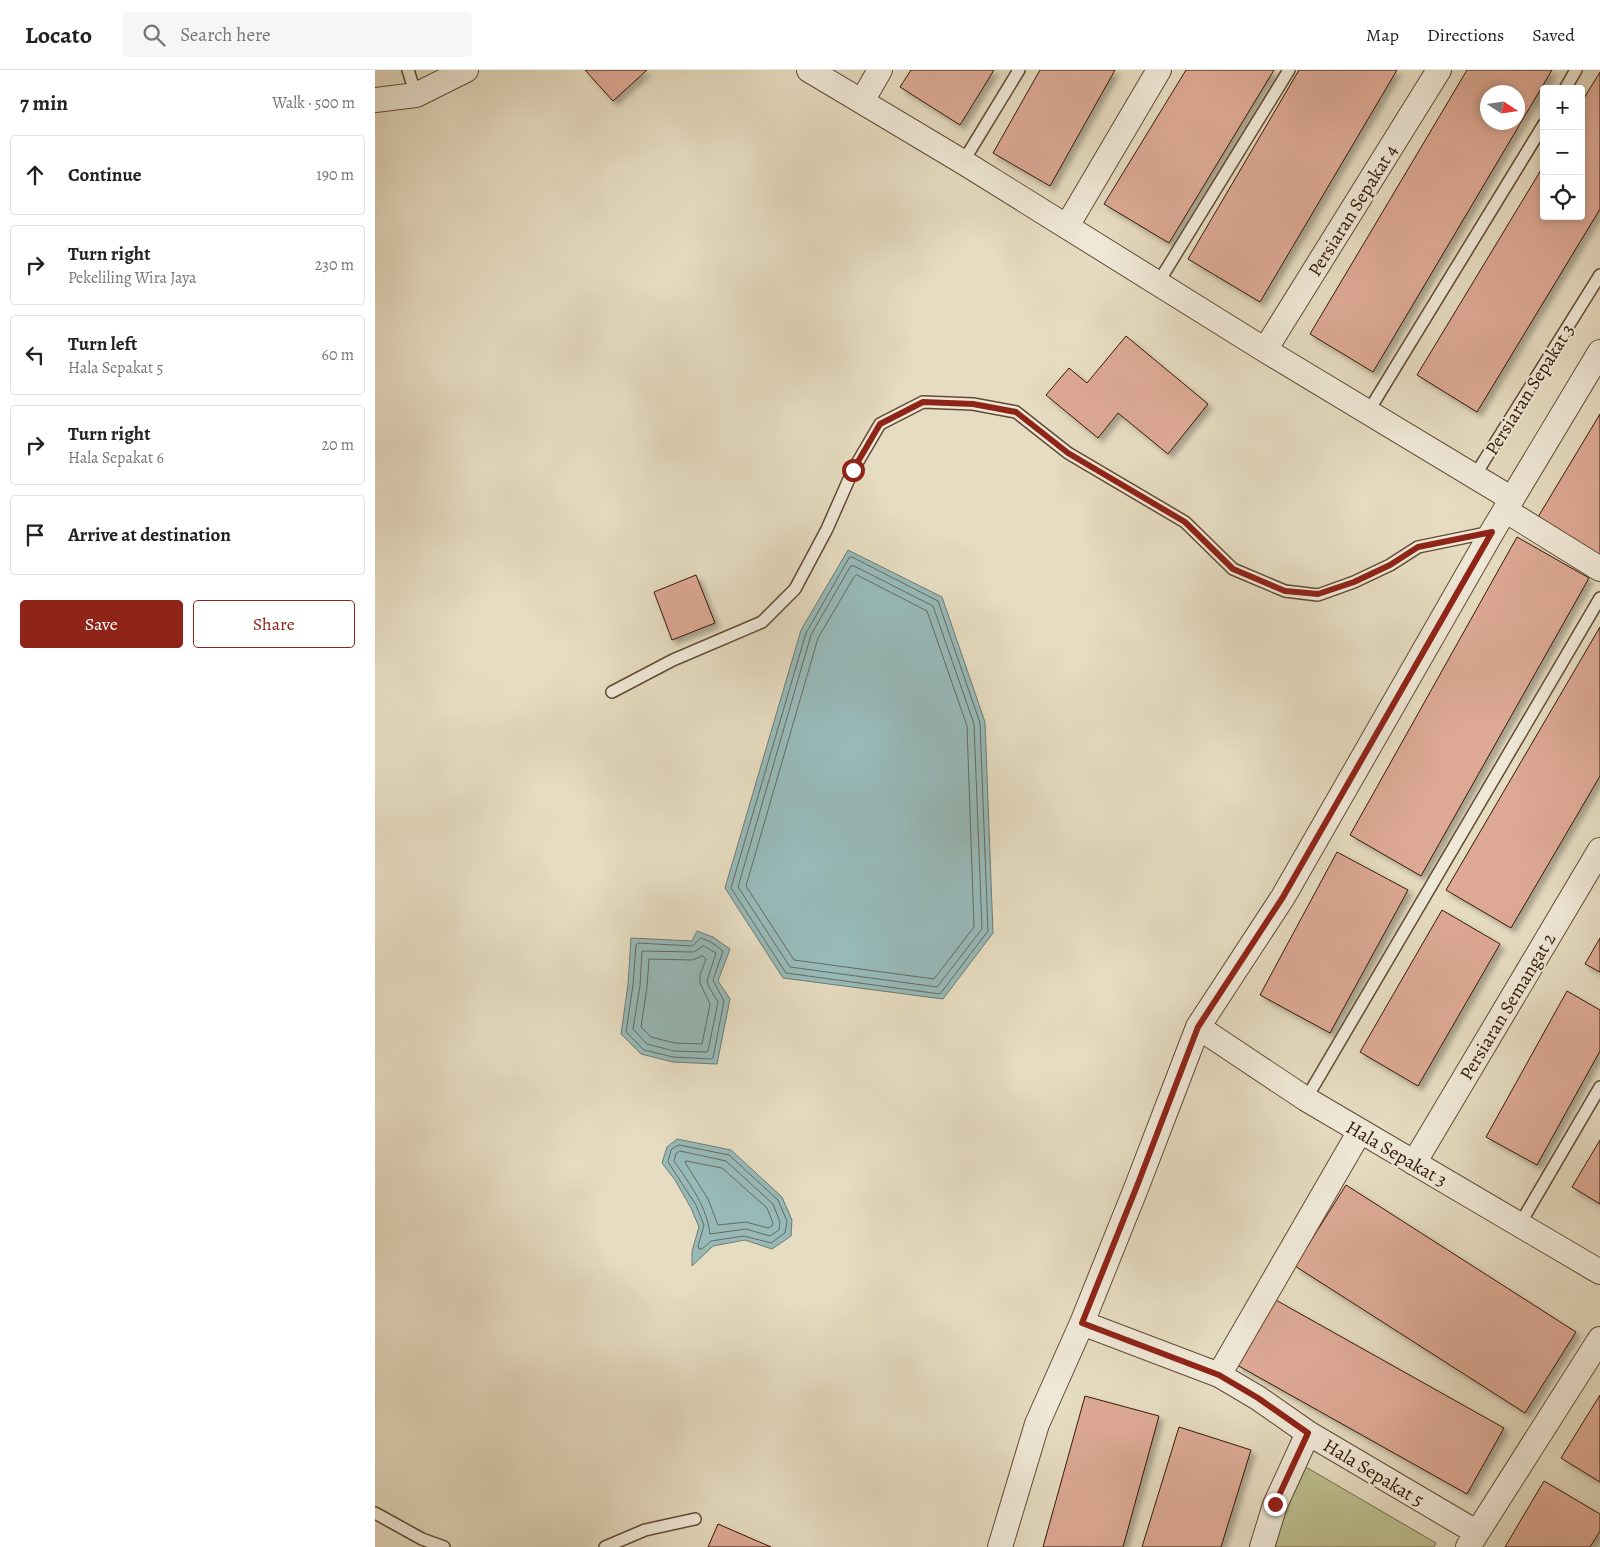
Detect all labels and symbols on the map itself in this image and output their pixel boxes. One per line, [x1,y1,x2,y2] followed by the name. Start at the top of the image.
[1480,85,1525,130] north arrow
[1302,139,1404,281] street label: Persiaran Sepakat 4
[1479,319,1581,460] street label: Persiaran Sepakat 3
[842,459,865,482] route start
[1453,928,1562,1085] street label: Persiaran Semangat 2
[1341,1114,1452,1193] street label: Hala Sepakat 3
[1318,1433,1429,1513] street label: Hala Sepakat 5
[1264,1493,1287,1516] route end

